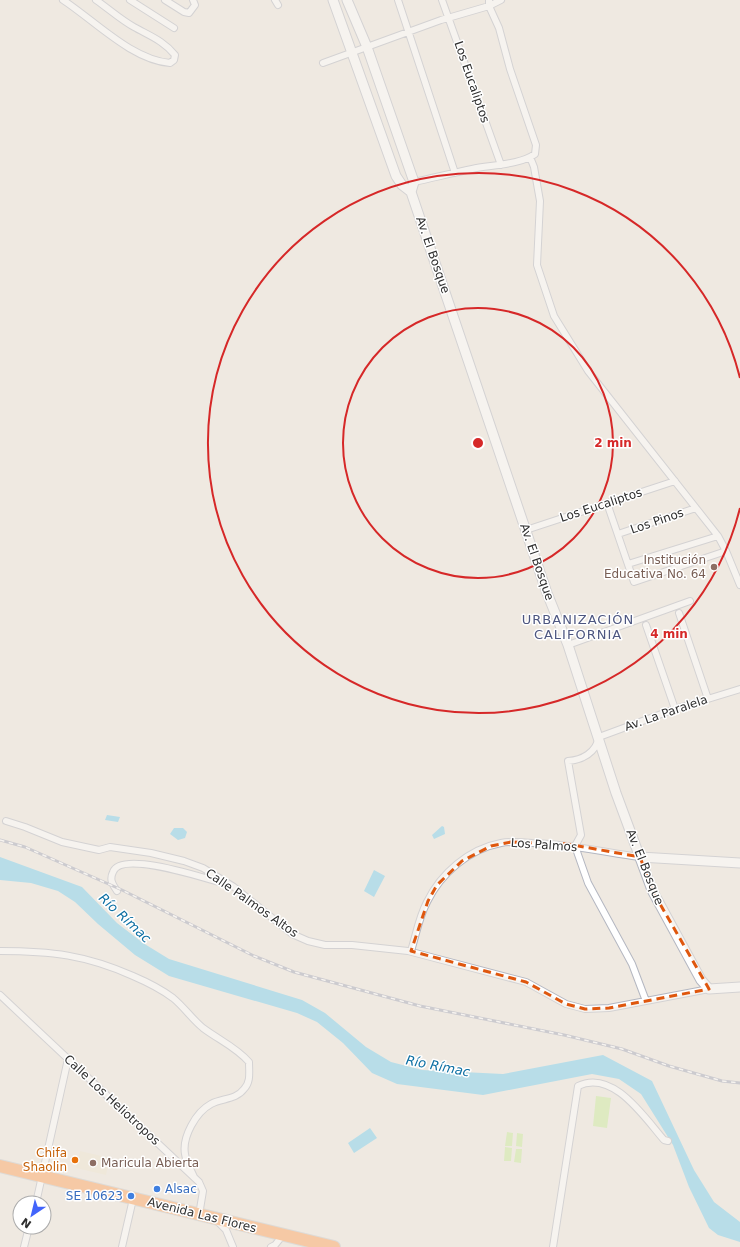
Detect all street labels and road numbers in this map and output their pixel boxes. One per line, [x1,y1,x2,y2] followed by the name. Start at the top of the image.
[451,39,493,125] street label: Los Eucaliptos
[413,215,453,295] street label: Av. El Bosque
[558,485,644,525] street label: Los Eucaliptos
[629,505,685,537] street label: Los Pinos
[517,522,557,602] street label: Av. El Bosque
[623,692,709,734] street label: Av. La Paralela
[623,827,667,907] street label: Av. El Bosque
[510,836,578,854] street label: Los Palmos
[203,866,301,940] street label: Calle Palmos Altos
[61,1052,163,1148] street label: Calle Los Heliotropos
[146,1195,258,1235] street label: Avenida Las Flores

